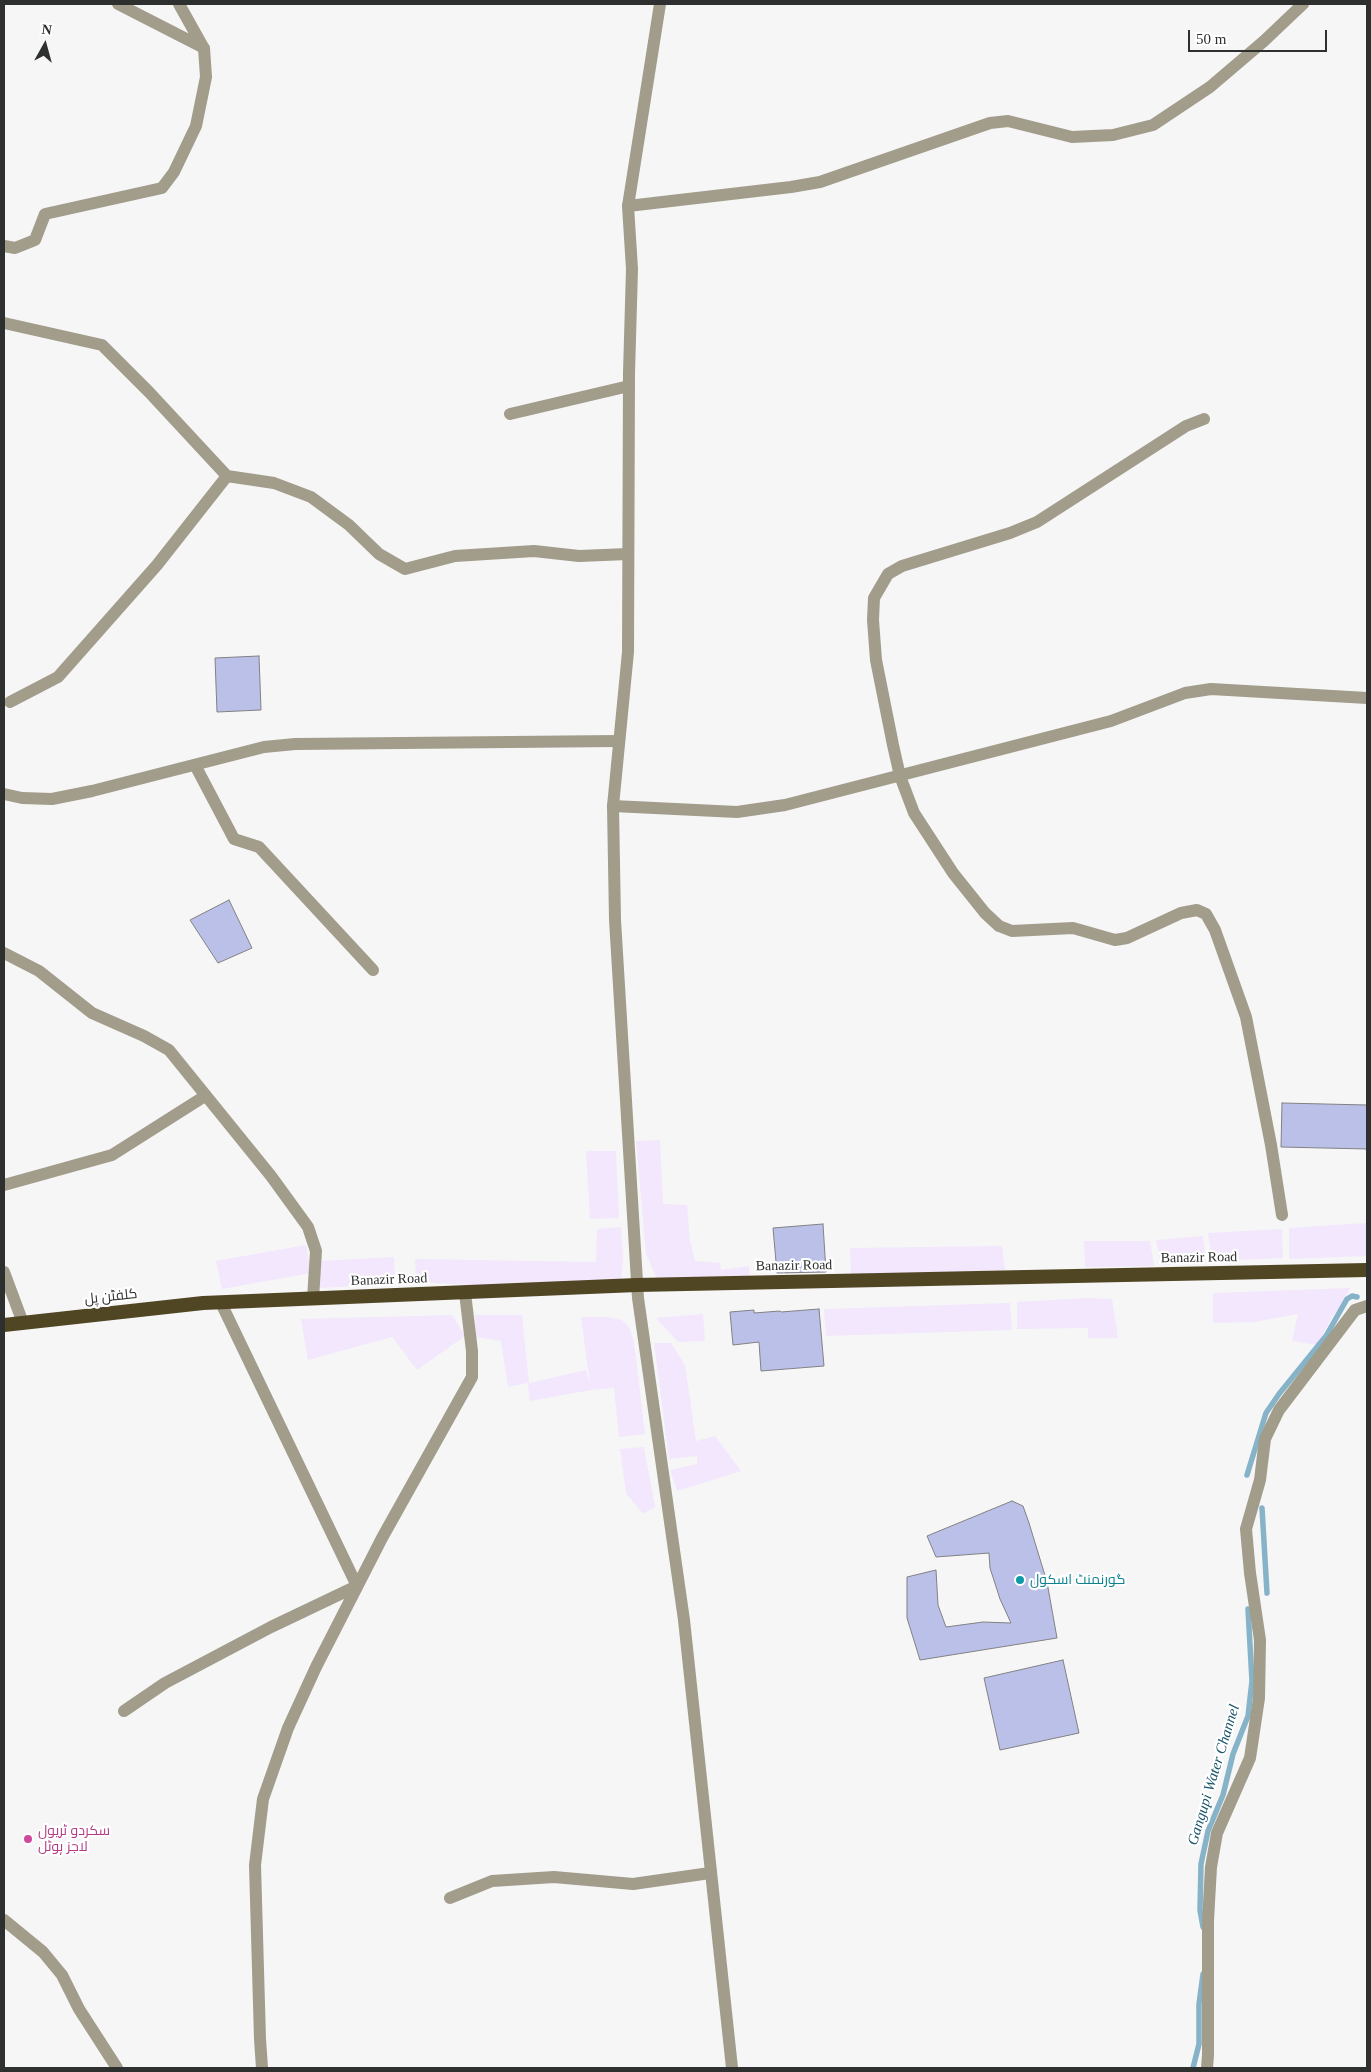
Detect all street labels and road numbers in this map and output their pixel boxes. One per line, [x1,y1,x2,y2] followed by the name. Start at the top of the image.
[1161,1249,1237,1267] street label: Banazir Road
[756,1257,832,1275] street label: Banazir Road
[350,1270,428,1290] street label: Banazir Road
[84,1286,138,1308] street label: کلفٹن پل

